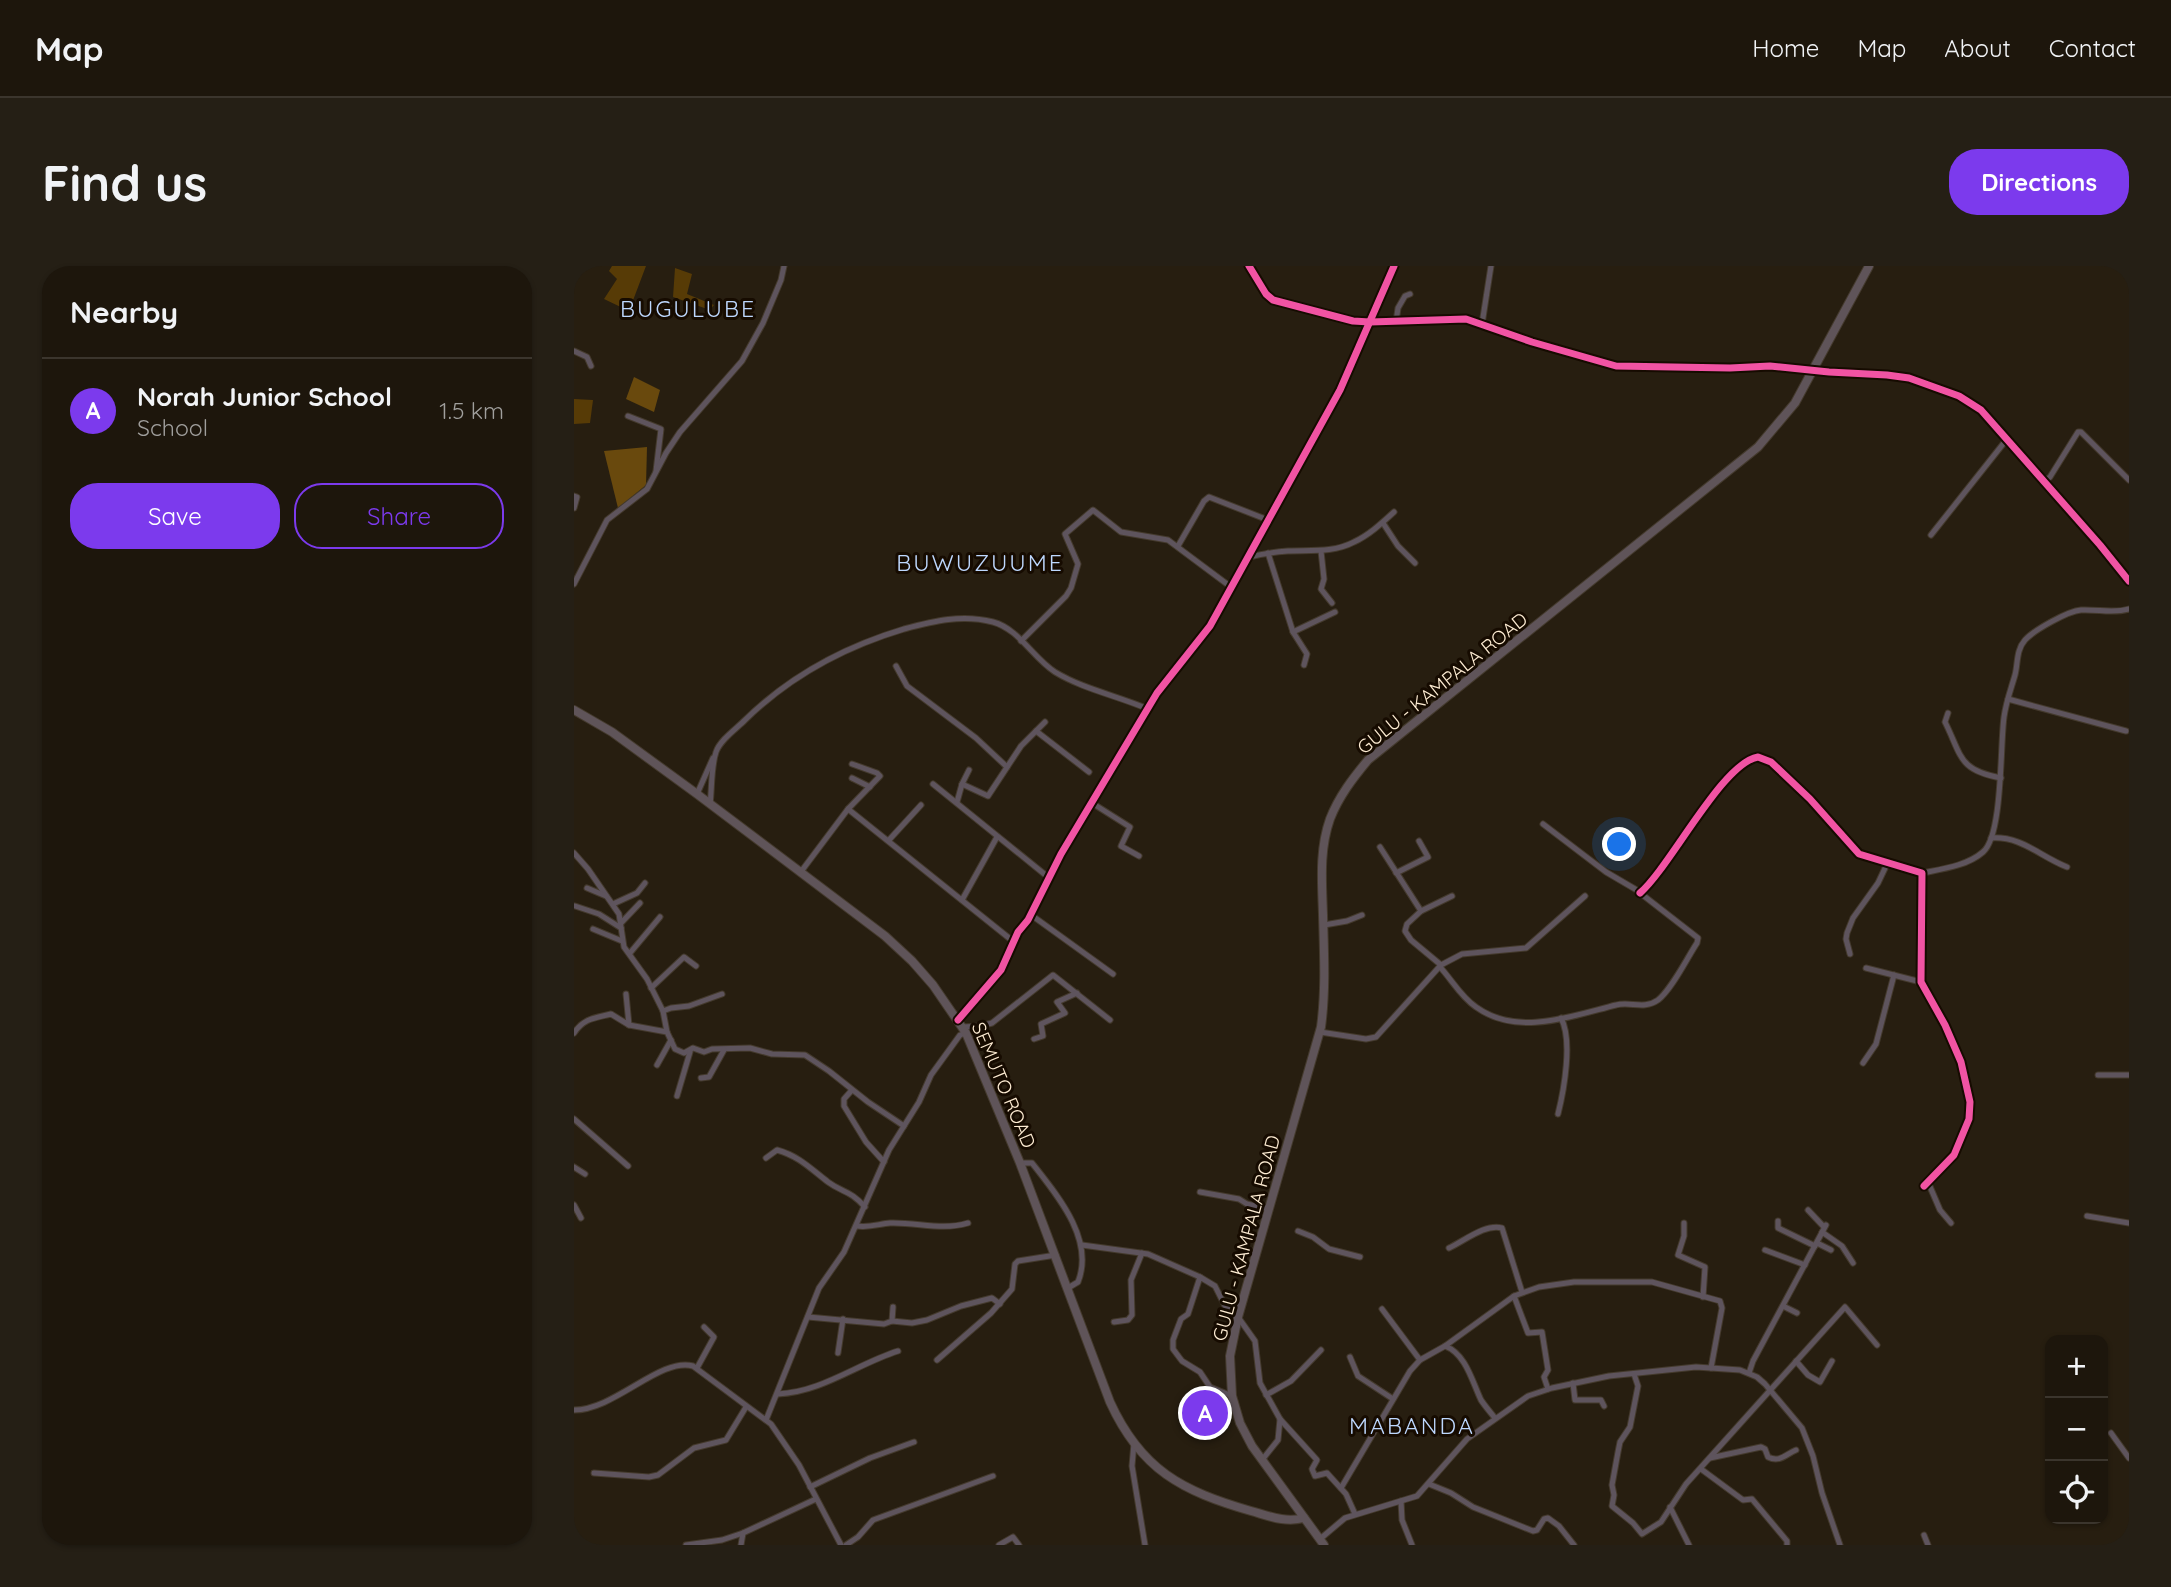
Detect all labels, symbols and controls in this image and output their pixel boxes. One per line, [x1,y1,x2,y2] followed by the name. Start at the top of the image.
[35,28,103,69] text: Map
[1752,33,1819,63] text: Home
[1857,33,1906,63] text: Map
[1944,33,2011,63] text: About
[2049,33,2136,63] text: Contact
[1949,149,2129,215] button: Directions
[42,152,207,213] text: Find us
[70,293,178,331] text: Nearby
[620,294,756,323] district label: BUGULUBE
[137,380,392,413] text: Norah Junior School
[86,396,100,425] text: A
[439,396,504,425] text: 1.5 km
[137,413,208,442] text: School
[70,483,280,549] button: Save
[294,483,504,549] button: Share
[896,548,1064,577] district label: BUWUZUUME
[1352,607,1532,759] street label: GULU - KAMPALA ROAD
[1602,827,1636,861] your location
[967,1018,1041,1152] street label: SEMUTO ROAD
[1207,1132,1285,1344] street label: GULU - KAMPALA ROAD
[2045,1335,2108,1524] map controls
[2045,1335,2108,1398] button: +
[1182,1387,1228,1439] pin: A
[2045,1398,2108,1461] button: −
[1349,1411,1475,1440] district label: MABANDA
[2045,1461,2108,1524] button: locate

